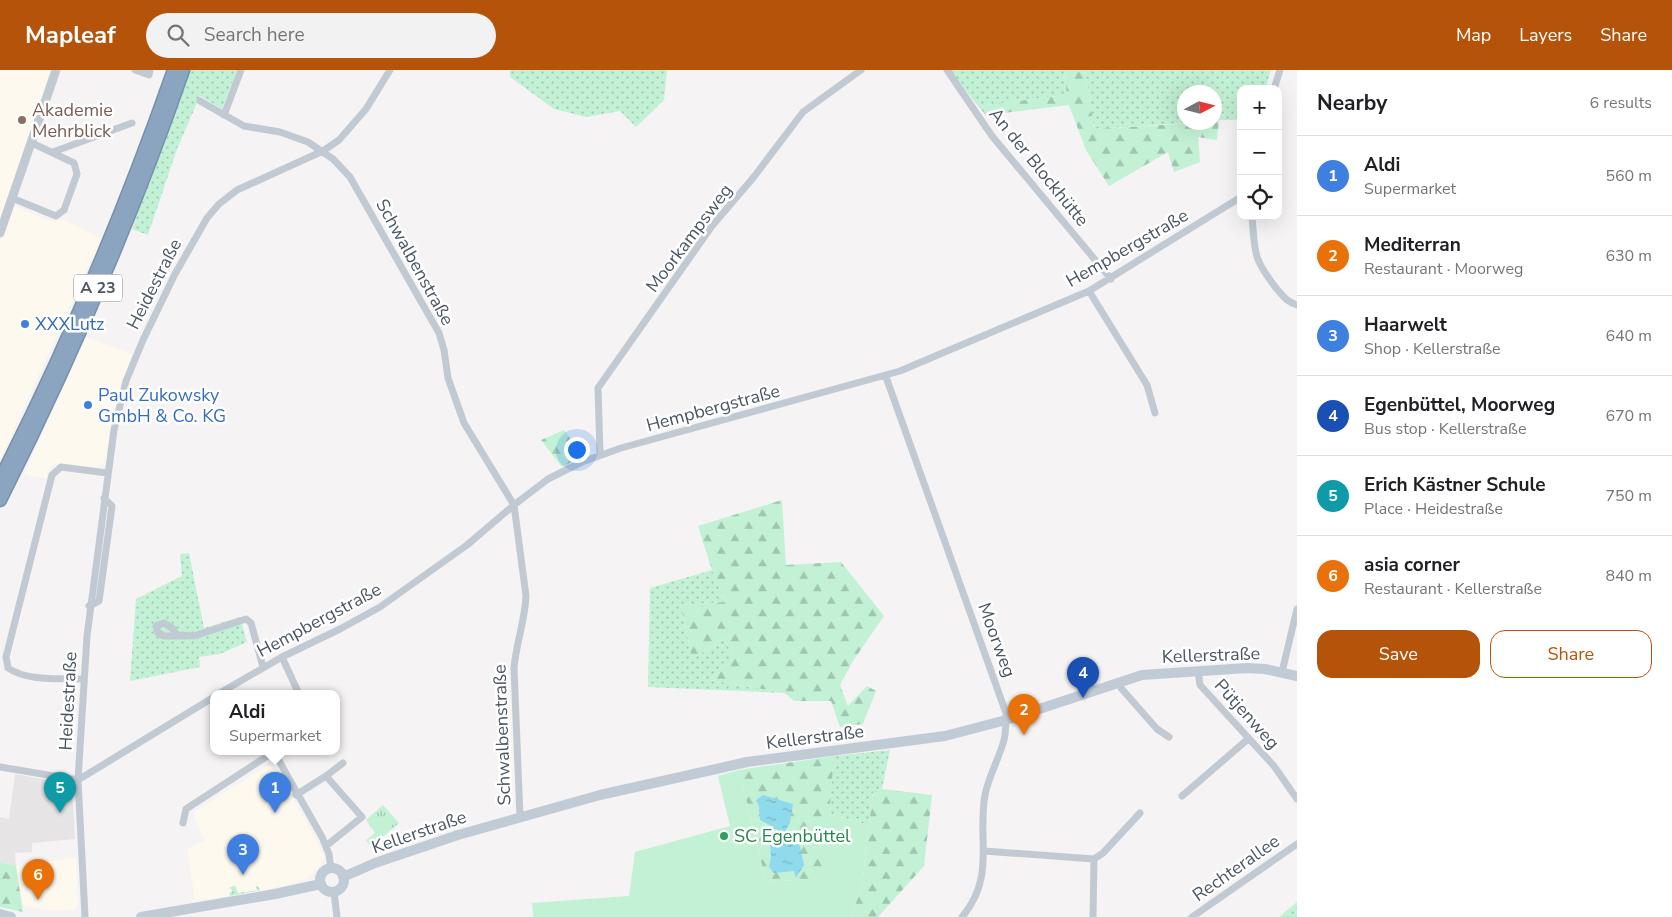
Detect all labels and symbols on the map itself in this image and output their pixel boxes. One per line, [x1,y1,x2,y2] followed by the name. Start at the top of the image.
[1177,85,1222,130] north arrow
[32,98,113,143] place label: Akademie Mehrblick
[984,103,1094,231] street label: An der Blockhütte
[16,114,28,126] marker: Akademie Mehrblick
[640,179,738,297] street label: Moorkampsweg
[370,194,460,330] street label: Schwalbenstraße
[1061,203,1193,293] street label: Hempbergstraße
[121,234,187,334] street label: Heidestraße
[74,274,122,302] road number: A 23
[35,312,104,336] place label: XXXLutz
[19,318,31,330] marker: XXXLutz
[643,379,783,437] street label: Hempbergstraße
[98,383,226,428] place label: Paul Zukowsky GmbH & Co. KG
[82,399,94,411] marker: Paul Zukowsky GmbH & Co. KG
[564,437,590,463] your location
[253,577,385,663] street label: Hempbergstraße
[972,599,1022,681] street label: Moorweg
[1161,641,1261,669] street label: Kellerstraße
[53,651,83,751] street label: Heidestraße
[1067,657,1099,698] pin: 4
[488,664,516,806] street label: Schwalbenstraße
[1209,674,1285,754] street label: Pütjenweg
[1008,694,1040,735] pin: 2
[765,719,865,755] street label: Kellerstraße
[44,772,76,813] pin: 5
[259,772,291,813] pin: 1
[369,805,469,859] street label: Kellerstraße
[734,824,851,848] place label: SC Egenbüttel
[1188,829,1284,907] street label: Rechterallee
[718,830,730,842] marker: SC Egenbüttel
[227,834,259,875] pin: 3
[22,859,54,900] pin: 6

